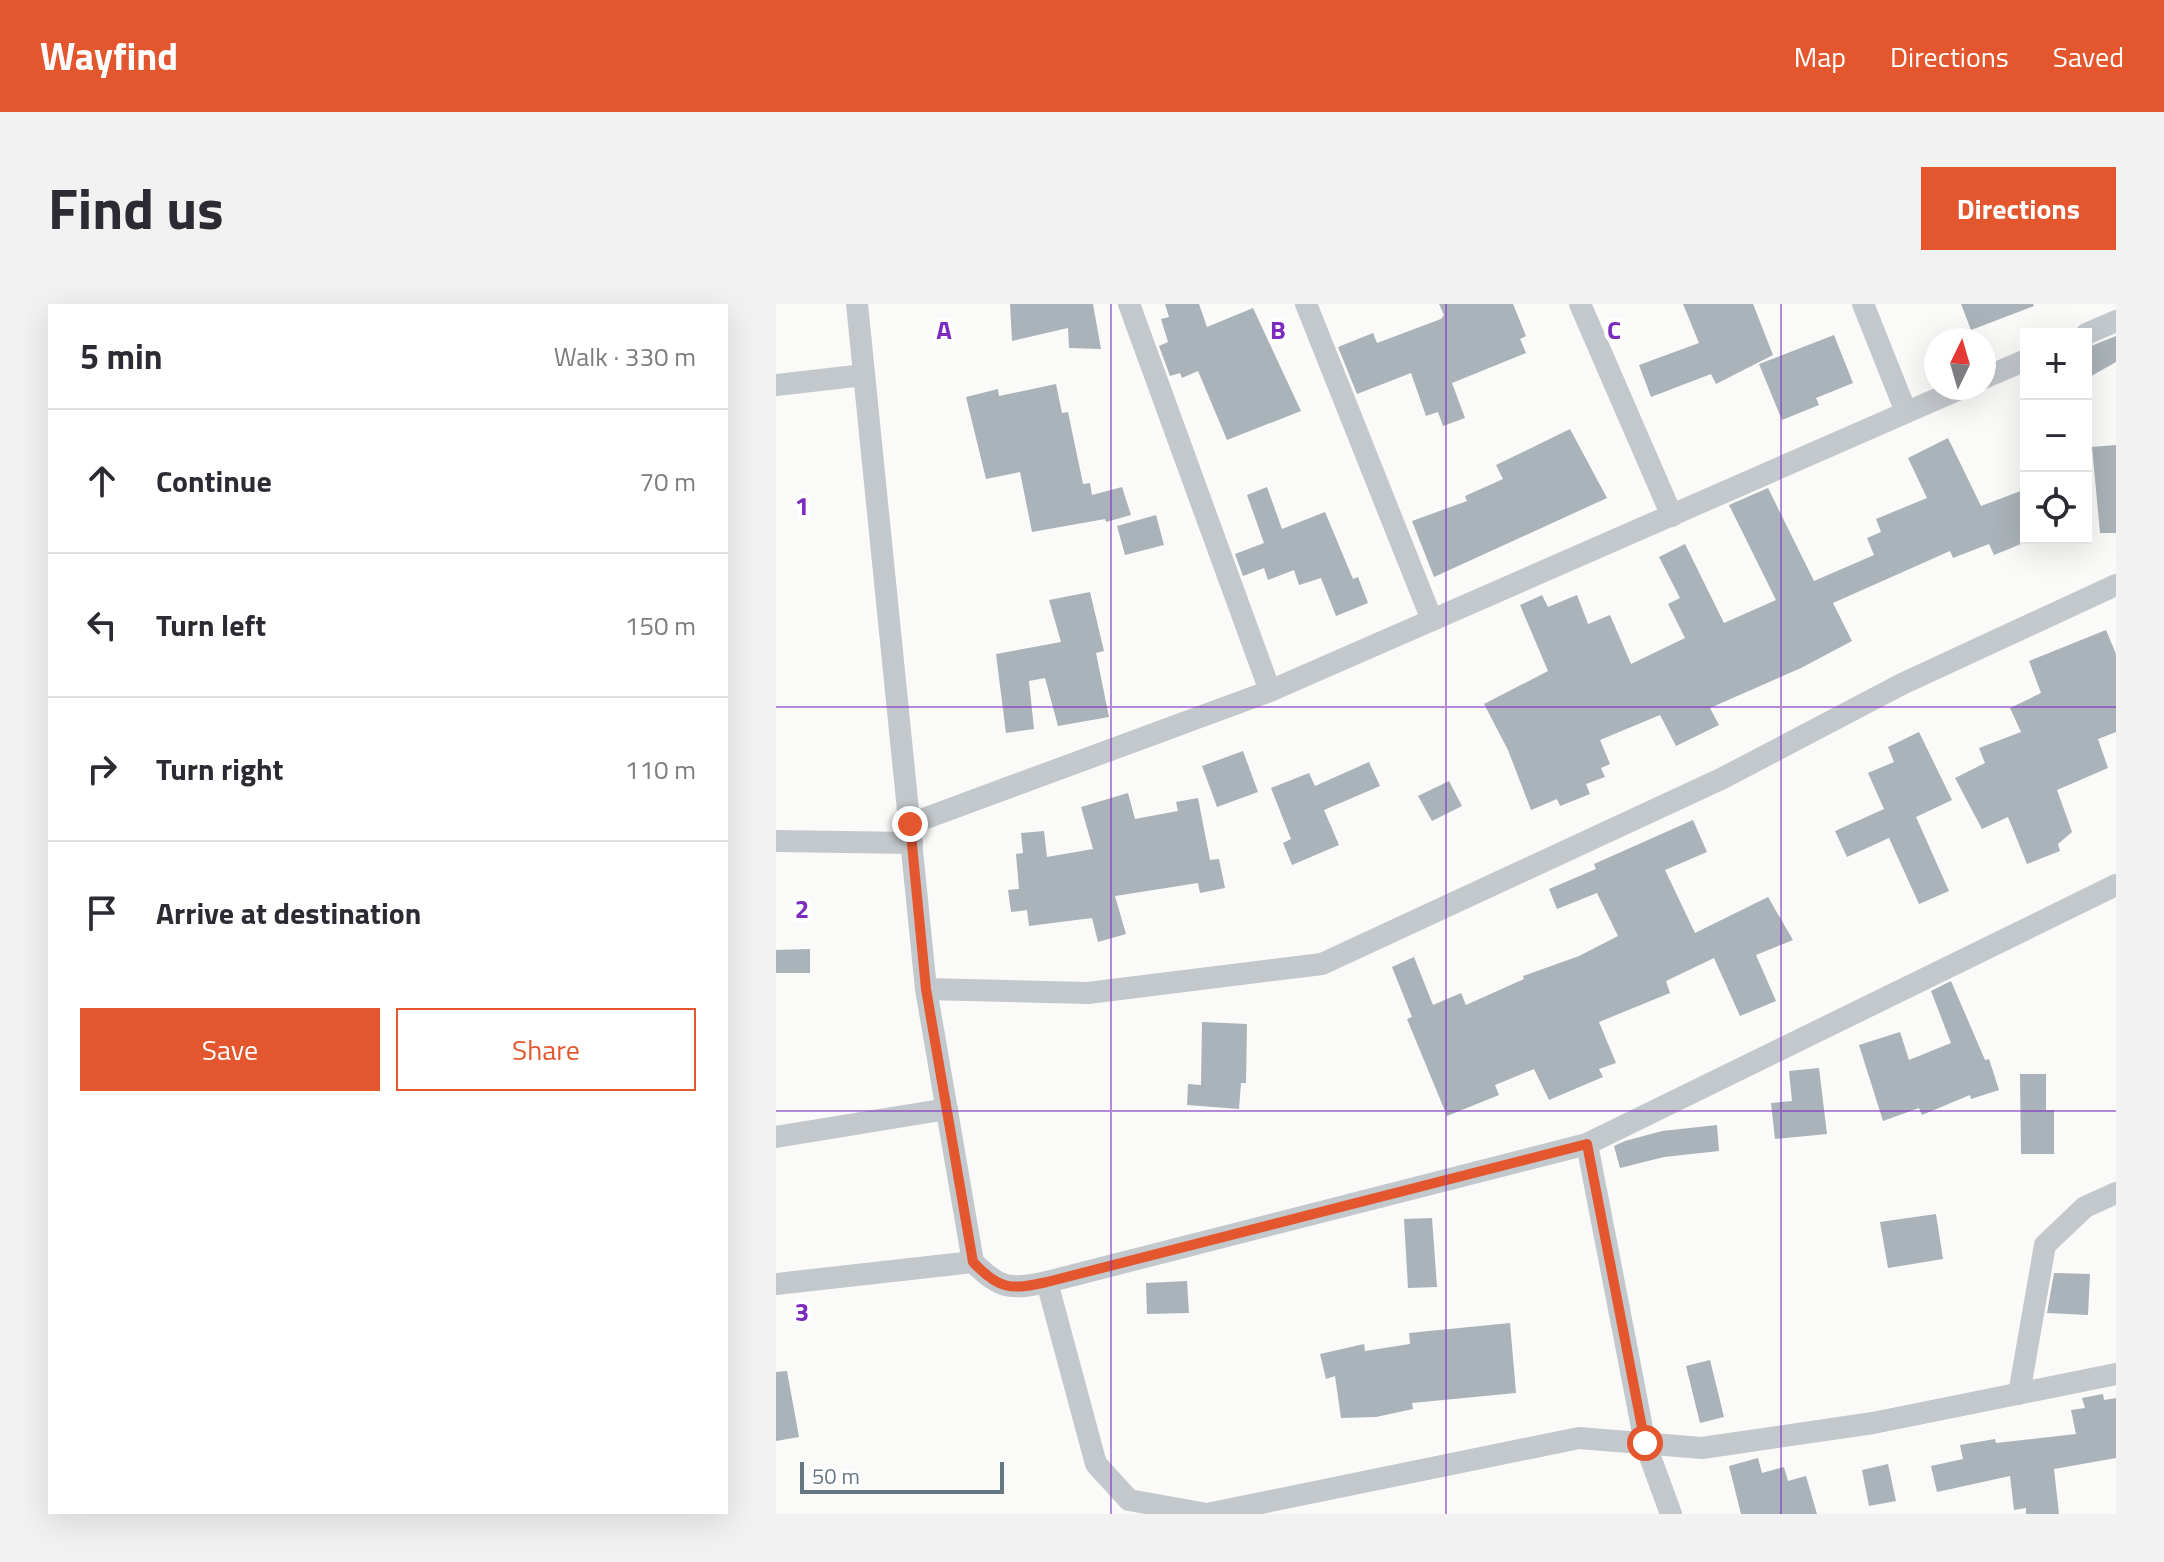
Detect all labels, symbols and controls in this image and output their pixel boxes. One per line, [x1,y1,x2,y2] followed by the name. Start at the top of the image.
[40,27,178,85] text: Wayfind
[1794,35,1846,78] text: Map
[1890,35,2009,78] text: Directions
[2053,35,2124,78] text: Saved
[48,166,224,251] text: Find us
[1921,167,2116,250] button: Directions
[936,310,952,349] text: A
[1270,310,1286,349] text: B
[1607,310,1621,349] text: C
[1924,328,1996,400] north arrow
[2020,328,2092,544] map controls
[2020,328,2092,400] button: +
[80,330,163,382] text: 5 min
[554,337,696,376] text: Walk · 330 m
[2020,400,2092,472] button: −
[156,458,272,504] text: Continue
[80,459,124,503] icon: ahead
[639,462,696,501] text: 70 m
[2020,472,2092,544] button: locate
[795,486,809,525] text: 1
[156,602,266,648] text: Turn left
[80,603,124,647] icon: left
[625,606,696,645] text: 150 m
[156,746,284,792] text: Turn right
[80,747,124,791] icon: right
[625,750,696,789] text: 110 m
[892,806,928,842] route end
[795,889,809,928] text: 2
[156,890,421,936] text: Arrive at destination
[80,891,124,935] icon: arrive
[80,1008,380,1091] button: Save
[396,1008,696,1091] button: Share
[795,1292,809,1331] text: 3
[1627,1425,1663,1461] route start
[800,1458,1004,1494] scale bar
[812,1459,860,1493] text: 50 m

